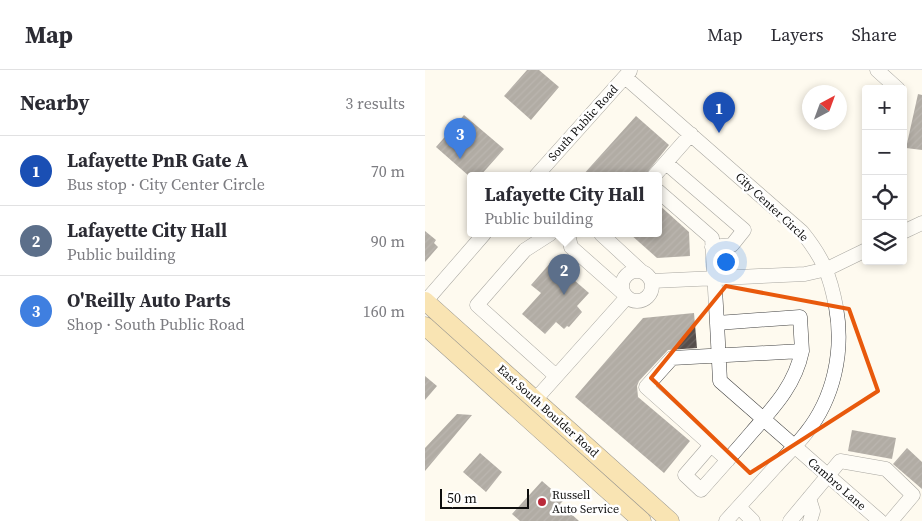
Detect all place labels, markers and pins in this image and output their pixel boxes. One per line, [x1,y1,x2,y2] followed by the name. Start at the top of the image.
[703,92,735,133] pin: 1
[444,118,476,159] pin: 3
[548,254,580,295] pin: 2
[552,487,619,517] place label: Russell Auto Service
[536,496,548,508] marker: Russell Auto Service

